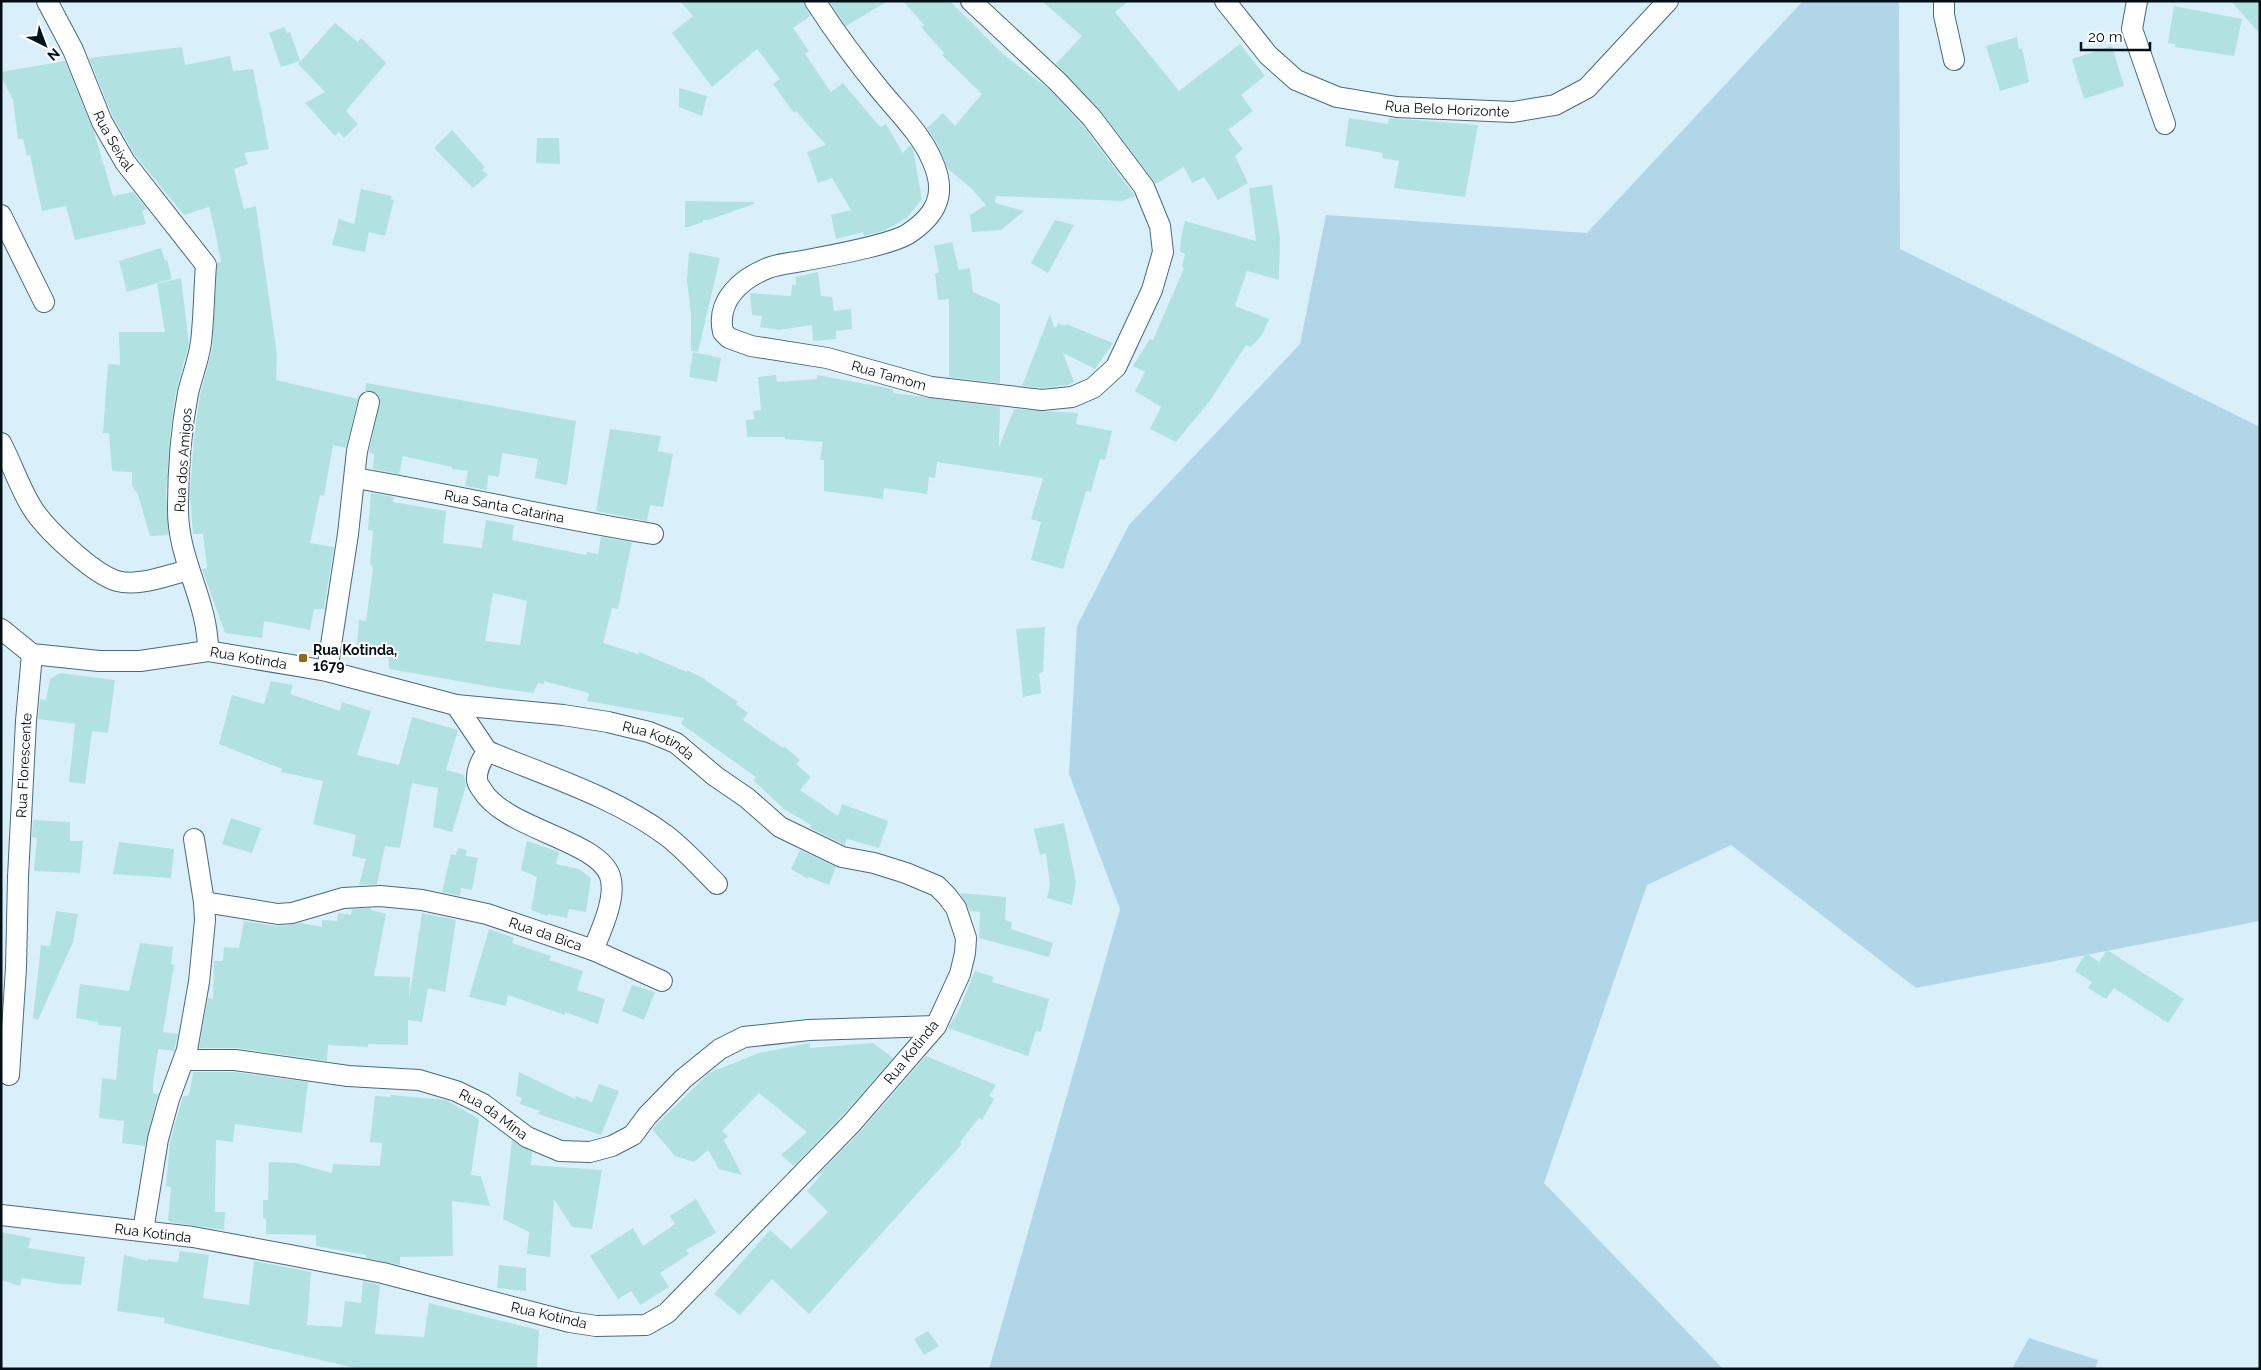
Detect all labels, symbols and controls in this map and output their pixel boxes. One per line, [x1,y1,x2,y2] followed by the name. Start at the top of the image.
[20,20,70,70] north arrow
[2081,20,2150,52] scale bar
[2088,28,2123,46] text: 20 m
[44,45,63,64] text: N
[1384,97,1510,120] street label: Rua Belo Horizonte
[90,108,137,174] street label: Rua Seixal
[850,357,928,393] street label: Rua Tamom
[171,407,195,513] street label: Rua dos Amigos
[443,487,566,526] street label: Rua Santa Catarina
[313,642,397,674] place label: Rua Kotinda, 1679
[209,643,288,672] street label: Rua Kotinda
[297,652,309,664] marker: Rua Kotinda, 1679
[13,712,35,818] street label: Rua Florescente
[621,718,698,763] street label: Rua Kotinda
[507,914,584,954] street label: Rua da Bica
[880,1017,942,1087] street label: Rua Kotinda
[456,1086,531,1143] street label: Rua da Mina
[114,1220,192,1246] street label: Rua Kotinda
[509,1298,589,1332] street label: Rua Kotinda

